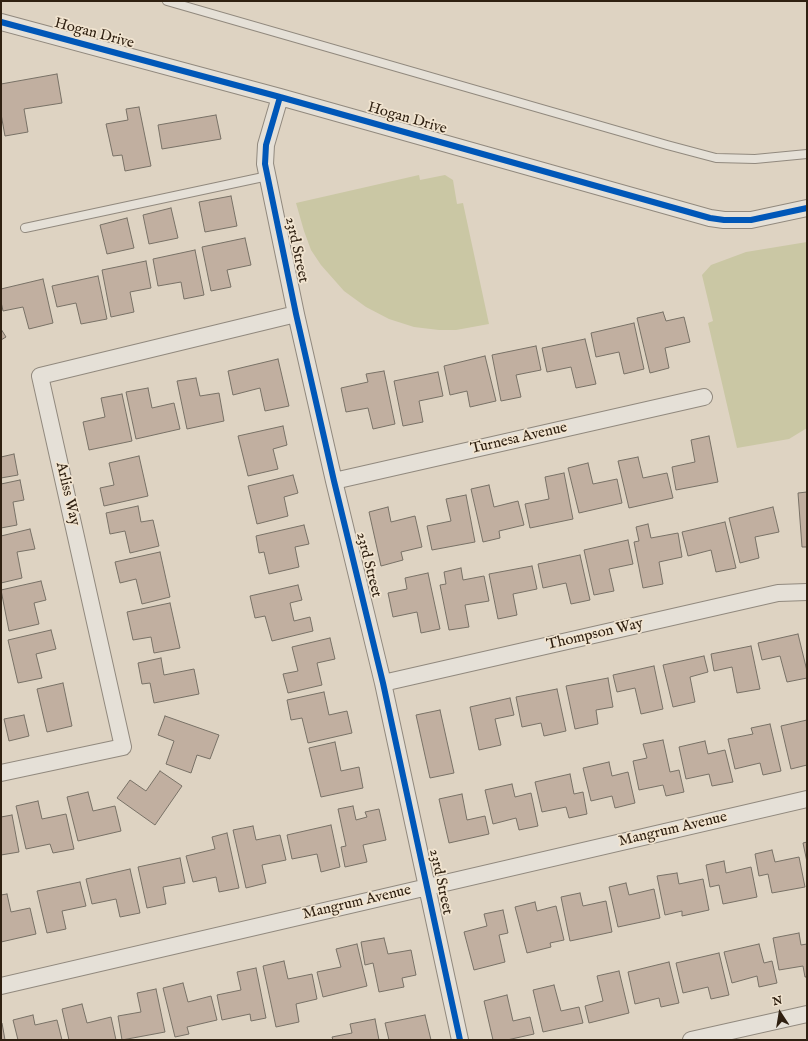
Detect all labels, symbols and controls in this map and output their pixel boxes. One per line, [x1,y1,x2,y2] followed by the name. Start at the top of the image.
[52,15,136,53] street label: Hogan Drive
[365,99,449,139] street label: Hogan Drive
[280,216,312,284] street label: 23rd Street
[469,419,569,459] street label: Turnesa Avenue
[51,460,83,528] street label: Arliss Way
[351,530,385,600] street label: 23rd Street
[545,615,645,655] street label: Thompson Way
[617,809,729,851] street label: Mangrum Avenue
[424,848,456,916] street label: 23rd Street
[301,882,413,924] street label: Mangrum Avenue
[760,993,800,1033] north arrow
[771,993,784,1009] text: N

